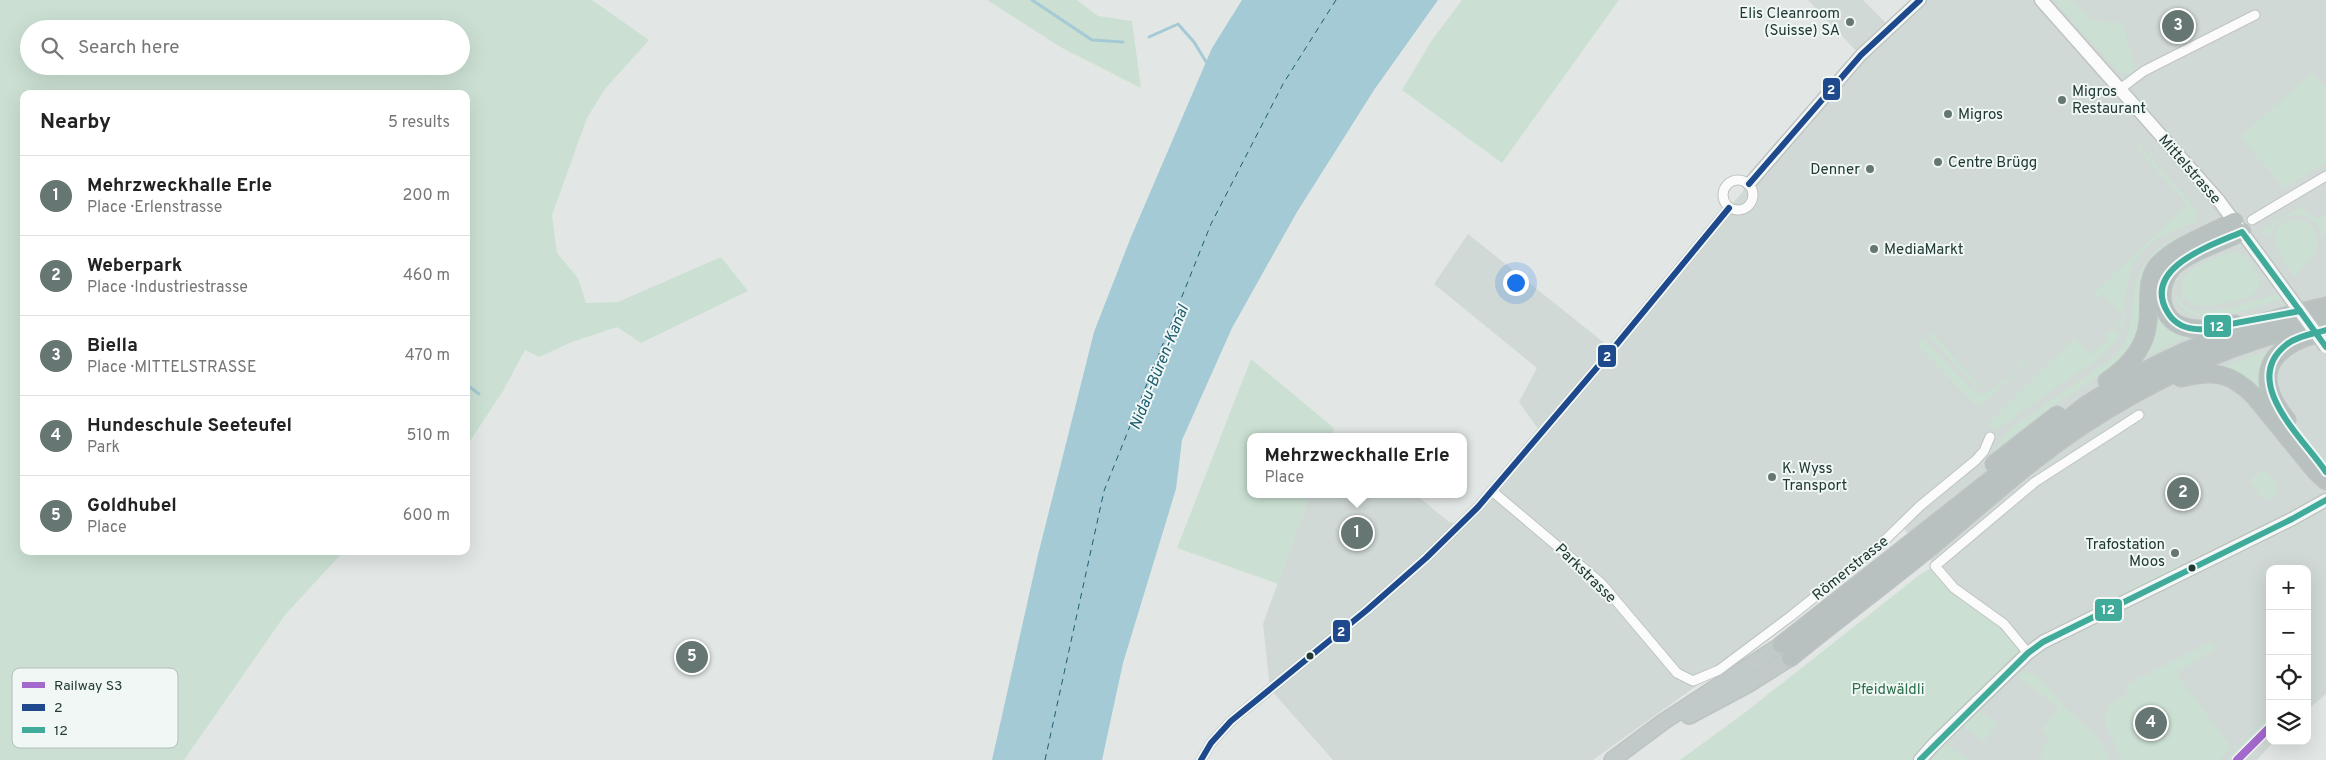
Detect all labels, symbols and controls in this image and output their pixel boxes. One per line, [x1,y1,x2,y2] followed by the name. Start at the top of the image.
[1739,5,1840,41] place label: Elis Cleanroom (Suisse) SA
[2162,7,2194,45] pin: 3
[1844,16,1856,28] marker: Elis Cleanroom (Suisse) SA
[20,20,470,75] search box
[38,34,66,62] icon: search
[78,36,180,60] text: Search here
[1822,77,1841,101] line badge: 2
[1827,82,1835,99] text: 2
[2072,83,2146,119] place label: Migros Restaurant
[2056,94,2068,106] marker: Migros Restaurant
[1958,106,2003,125] place label: Migros
[1942,108,1954,120] marker: Migros
[40,109,111,136] text: Nearby
[388,113,450,133] text: 5 results
[2153,131,2224,209] street label: Mittelstrasse
[1948,154,2037,173] place label: Centre Brügg
[1932,156,1944,168] marker: Centre Brügg
[1810,161,1860,180] place label: Denner
[1864,163,1876,175] marker: Denner
[87,174,272,198] text: Mehrzweckhalle Erle
[53,186,59,206] text: 1
[402,186,450,206] text: 200 m
[87,198,222,218] text: Place · Erlenstrasse
[1884,241,1964,260] place label: MediaMarkt
[1868,243,1880,255] marker: MediaMarkt
[87,254,182,278] text: Weberpark
[51,266,61,286] text: 2
[403,266,450,286] text: 460 m
[1503,270,1529,296] your location
[87,278,248,298] text: Place · Industriestrasse
[1126,302,1194,433] water label: Nidau-Büren-Kanal
[2203,314,2232,338] line badge: 12
[2210,319,2224,336] text: 12
[87,334,138,358] text: Biella
[1597,344,1617,368] line badge: 2
[51,346,61,366] text: 3
[405,346,450,366] text: 470 m
[1603,349,1611,366] text: 2
[87,358,257,378] text: Place · MITTELSTRASSE
[87,414,292,438] text: Hundeschule Seeteufel
[51,426,61,446] text: 4
[407,426,450,446] text: 510 m
[1247,433,1467,498] popup
[87,438,120,458] text: Park
[1264,444,1450,468] text: Mehrzweckhalle Erle
[1782,460,1847,496] place label: K. Wyss Transport
[1264,468,1304,488] text: Place
[1766,471,1778,483] marker: K. Wyss Transport
[2167,474,2199,512] pin: 2
[87,494,177,518] text: Goldhubel
[51,506,61,526] text: 5
[403,506,450,526] text: 600 m
[1341,514,1373,552] pin: 1
[87,518,127,538] text: Place
[1809,533,1893,606] street label: Römerstrasse
[2085,536,2165,572] place label: Trafostation Moos
[1550,540,1620,608] street label: Parkstrasse
[2169,547,2181,559] marker: Trafostation Moos
[2187,563,2197,573] unlabelled marker
[2266,565,2311,745] map controls
[2266,565,2311,610] button: +
[2094,598,2123,622] line badge: 12
[2101,602,2115,619] text: 12
[2266,610,2311,655] button: −
[1332,619,1351,643] line badge: 2
[1337,624,1345,641] text: 2
[676,638,708,676] pin: 5
[1305,651,1315,661] unlabelled marker
[2266,655,2311,700] button: locate
[12,668,178,748] legend
[54,678,122,695] text: Railway S3
[1852,681,1925,700] park label: Pfeidwäldli
[54,700,63,717] text: 2
[2266,700,2311,745] button: layers
[2135,704,2167,742] pin: 4
[54,723,68,740] text: 12

